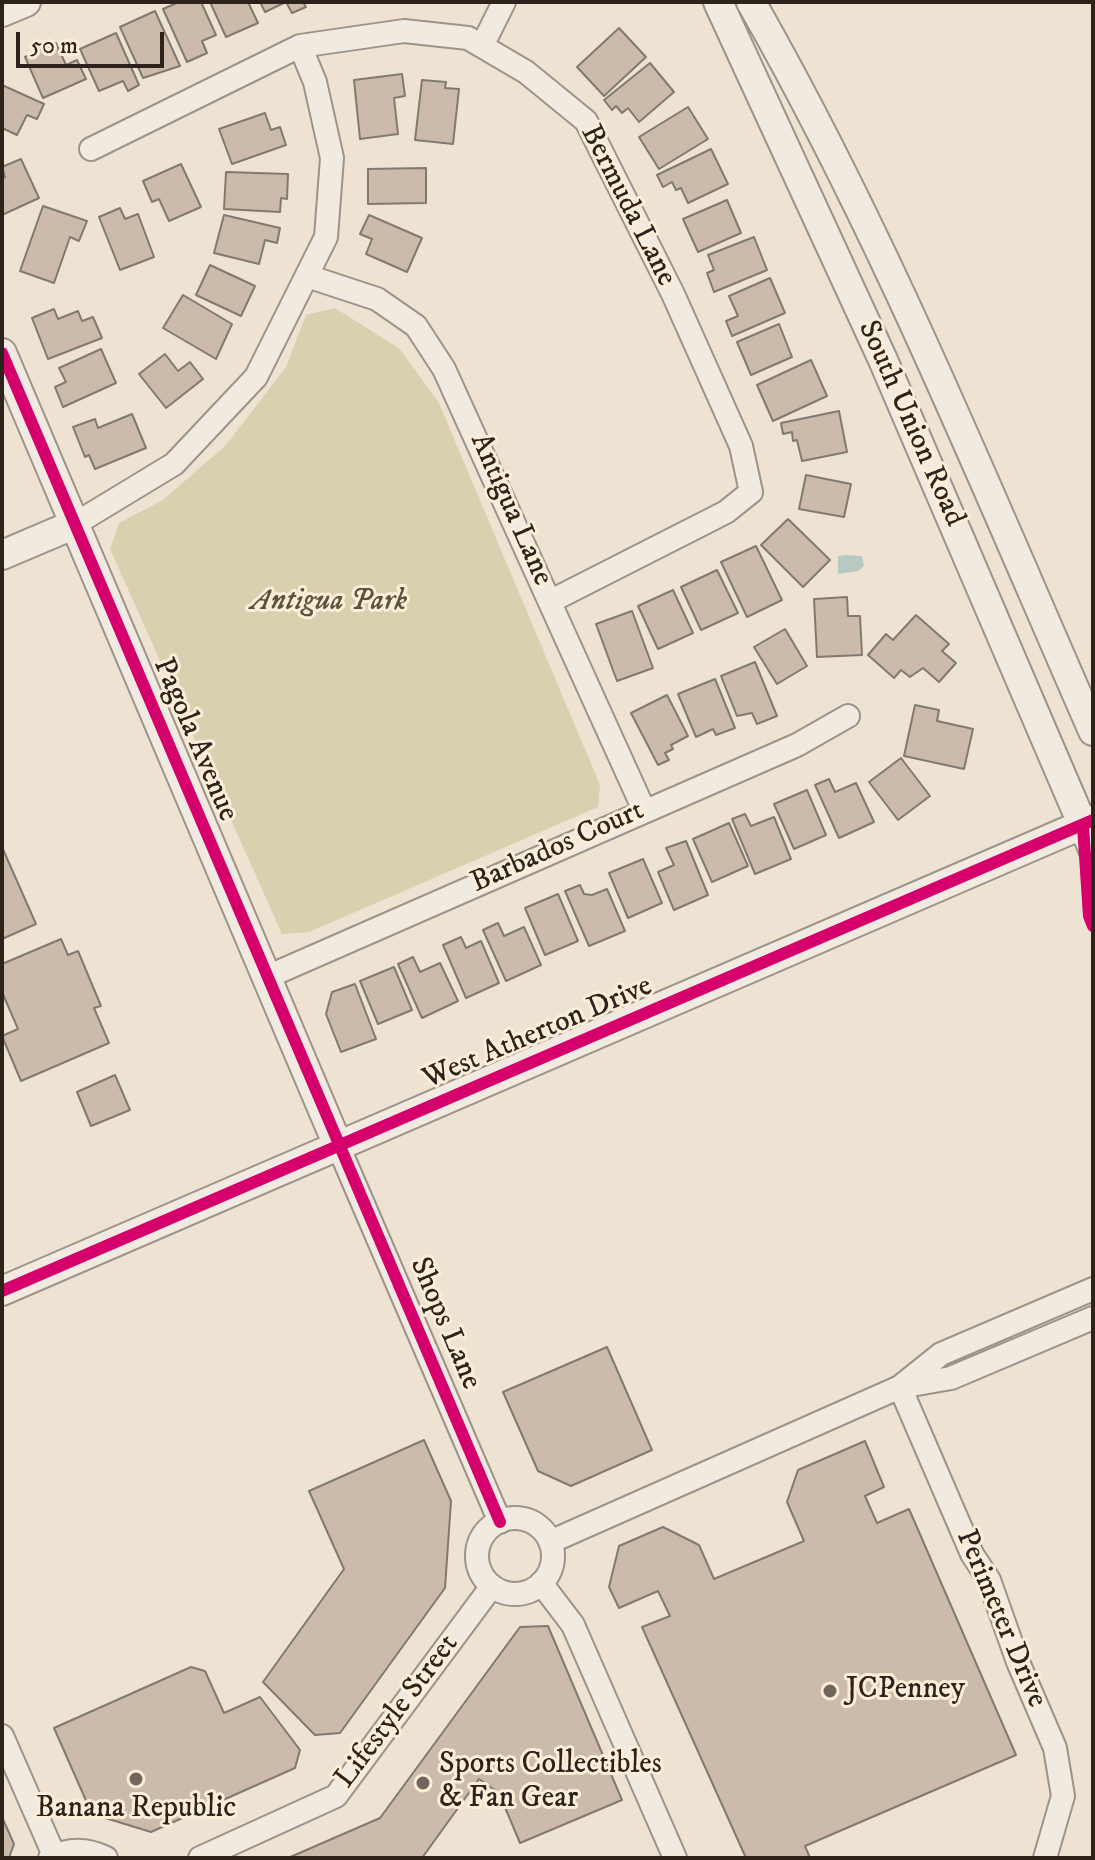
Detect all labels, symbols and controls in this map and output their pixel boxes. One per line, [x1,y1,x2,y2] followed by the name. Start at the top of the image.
[20,16,168,66] scale bar
[30,31,78,61] text: 50 m
[571,119,683,293] street label: Bermuda Lane
[849,316,971,532] street label: South Union Road
[460,428,560,592] street label: Antigua Lane
[251,585,407,621] park label: Antigua Park
[143,653,245,827] street label: Pagola Avenue
[466,794,650,902] street label: Barbados Court
[418,969,658,1099] street label: West Atherton Drive
[400,1253,488,1395] street label: Shops Lane
[946,1525,1054,1713] street label: Perimeter Drive
[328,1628,468,1796] street label: Lifestyle Street
[846,1673,965,1709] place label: JCPenney
[821,1682,839,1700] marker: JCPenney
[439,1748,662,1818] place label: Sports Collectibles & Fan Gear
[127,1770,145,1788] marker: Banana Republic
[414,1774,432,1792] marker: Sports Collectibles & Fan Gear
[36,1792,236,1828] place label: Banana Republic

